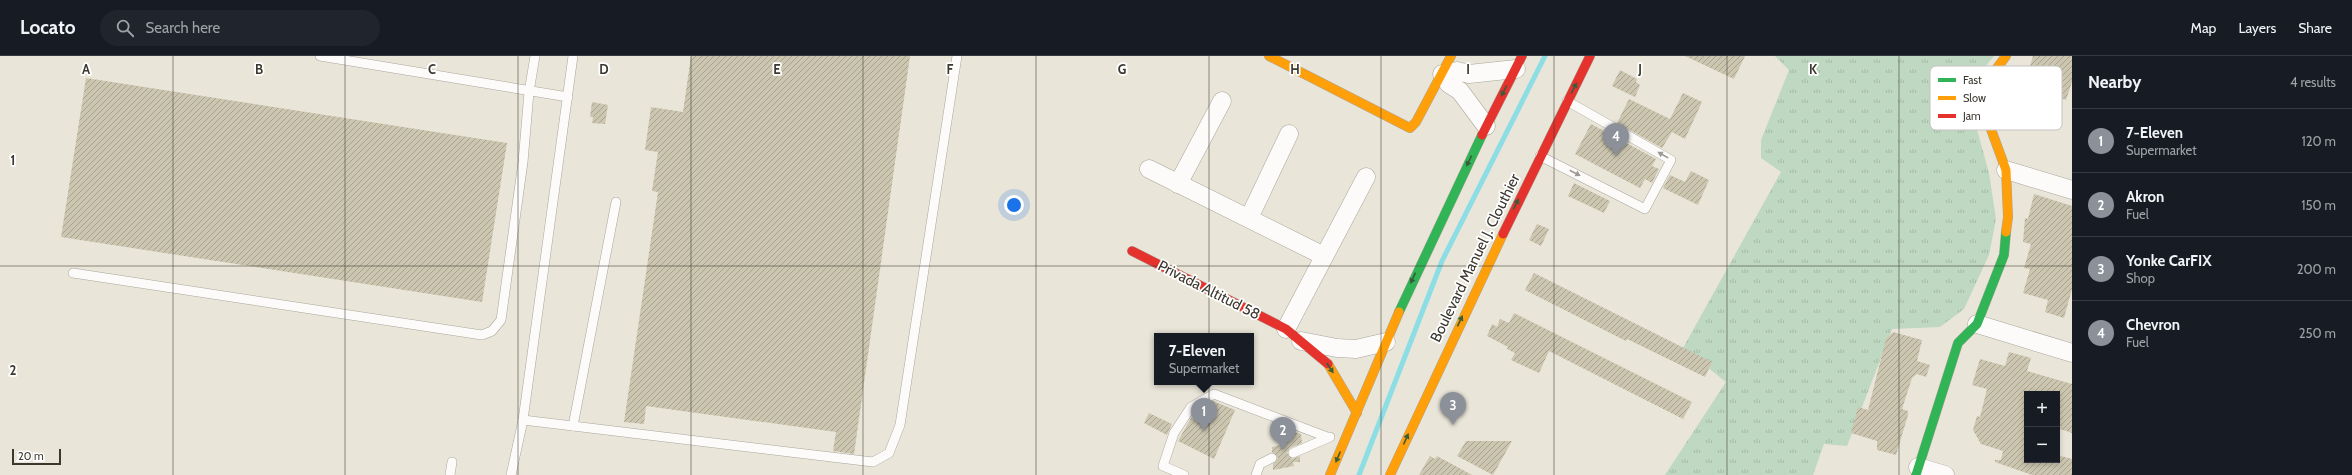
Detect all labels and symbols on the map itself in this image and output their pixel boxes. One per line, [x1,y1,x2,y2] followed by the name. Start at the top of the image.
[82,61,91,77] text: A
[255,61,263,77] text: B
[428,61,436,77] text: C
[599,61,609,77] text: D
[773,61,781,77] text: E
[947,61,954,77] text: F
[1118,61,1127,77] text: G
[1290,61,1300,77] text: H
[1466,61,1470,77] text: I
[1637,61,1642,77] text: J
[1809,61,1818,77] text: K
[1930,66,2062,130] legend
[1963,73,1982,87] text: Fast
[1571,82,1577,93] one-way arrow
[1501,85,1507,96] one-way arrow
[1963,91,1986,105] text: Slow
[1962,109,1981,123] text: Jam
[1603,123,1629,156] pin: 4
[11,152,15,168] text: 1
[1657,152,1669,159] one-way arrow
[1466,155,1472,167] one-way arrow
[1569,170,1580,176] one-way arrow
[1426,171,1524,345] street label: Boulevard Manuel J. Clouthier
[1004,195,1024,215] your location
[1513,198,1519,210] one-way arrow
[1155,256,1263,324] street label: Privada Altitud 58
[1410,273,1416,284] one-way arrow
[1457,316,1463,327] one-way arrow
[10,362,17,378] text: 2
[1326,362,1334,373] one-way arrow
[1440,392,1466,425] pin: 3
[1191,398,1217,431] pin: 1
[1270,417,1296,450] pin: 2
[1403,434,1409,445] one-way arrow
[12,447,61,466] scale bar
[1334,451,1341,463] one-way arrow

